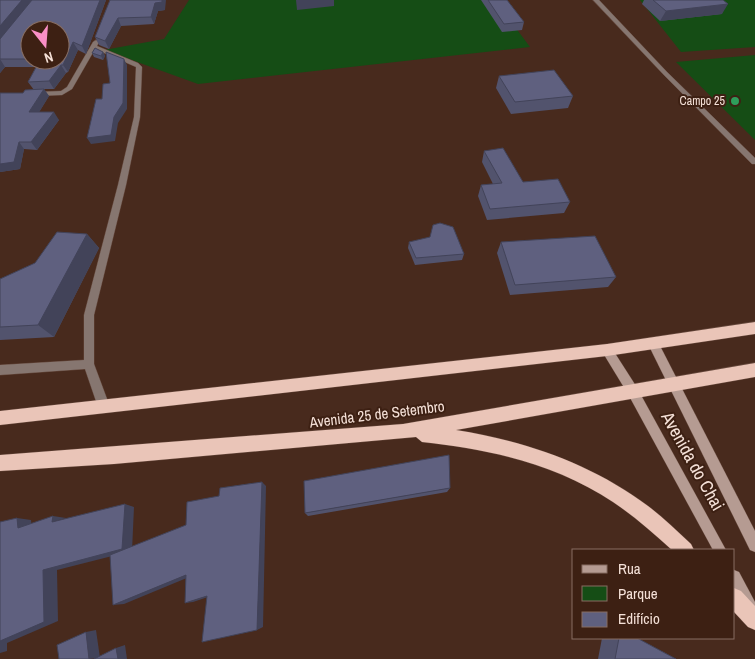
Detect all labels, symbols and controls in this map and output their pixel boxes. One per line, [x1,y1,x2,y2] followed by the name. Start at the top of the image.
[20,20,70,70] north arrow
[42,48,55,67] text: N
[680,93,726,109] place label: Campo 25
[729,95,741,107] marker: Campo 25
[307,395,446,433] street label: Avenida 25 de Setembro
[655,406,731,515] street label: Avenida do Chai
[572,549,735,639] legend
[618,558,641,579] text: Rua
[618,583,658,604] text: Parque
[618,608,660,629] text: Edifício

